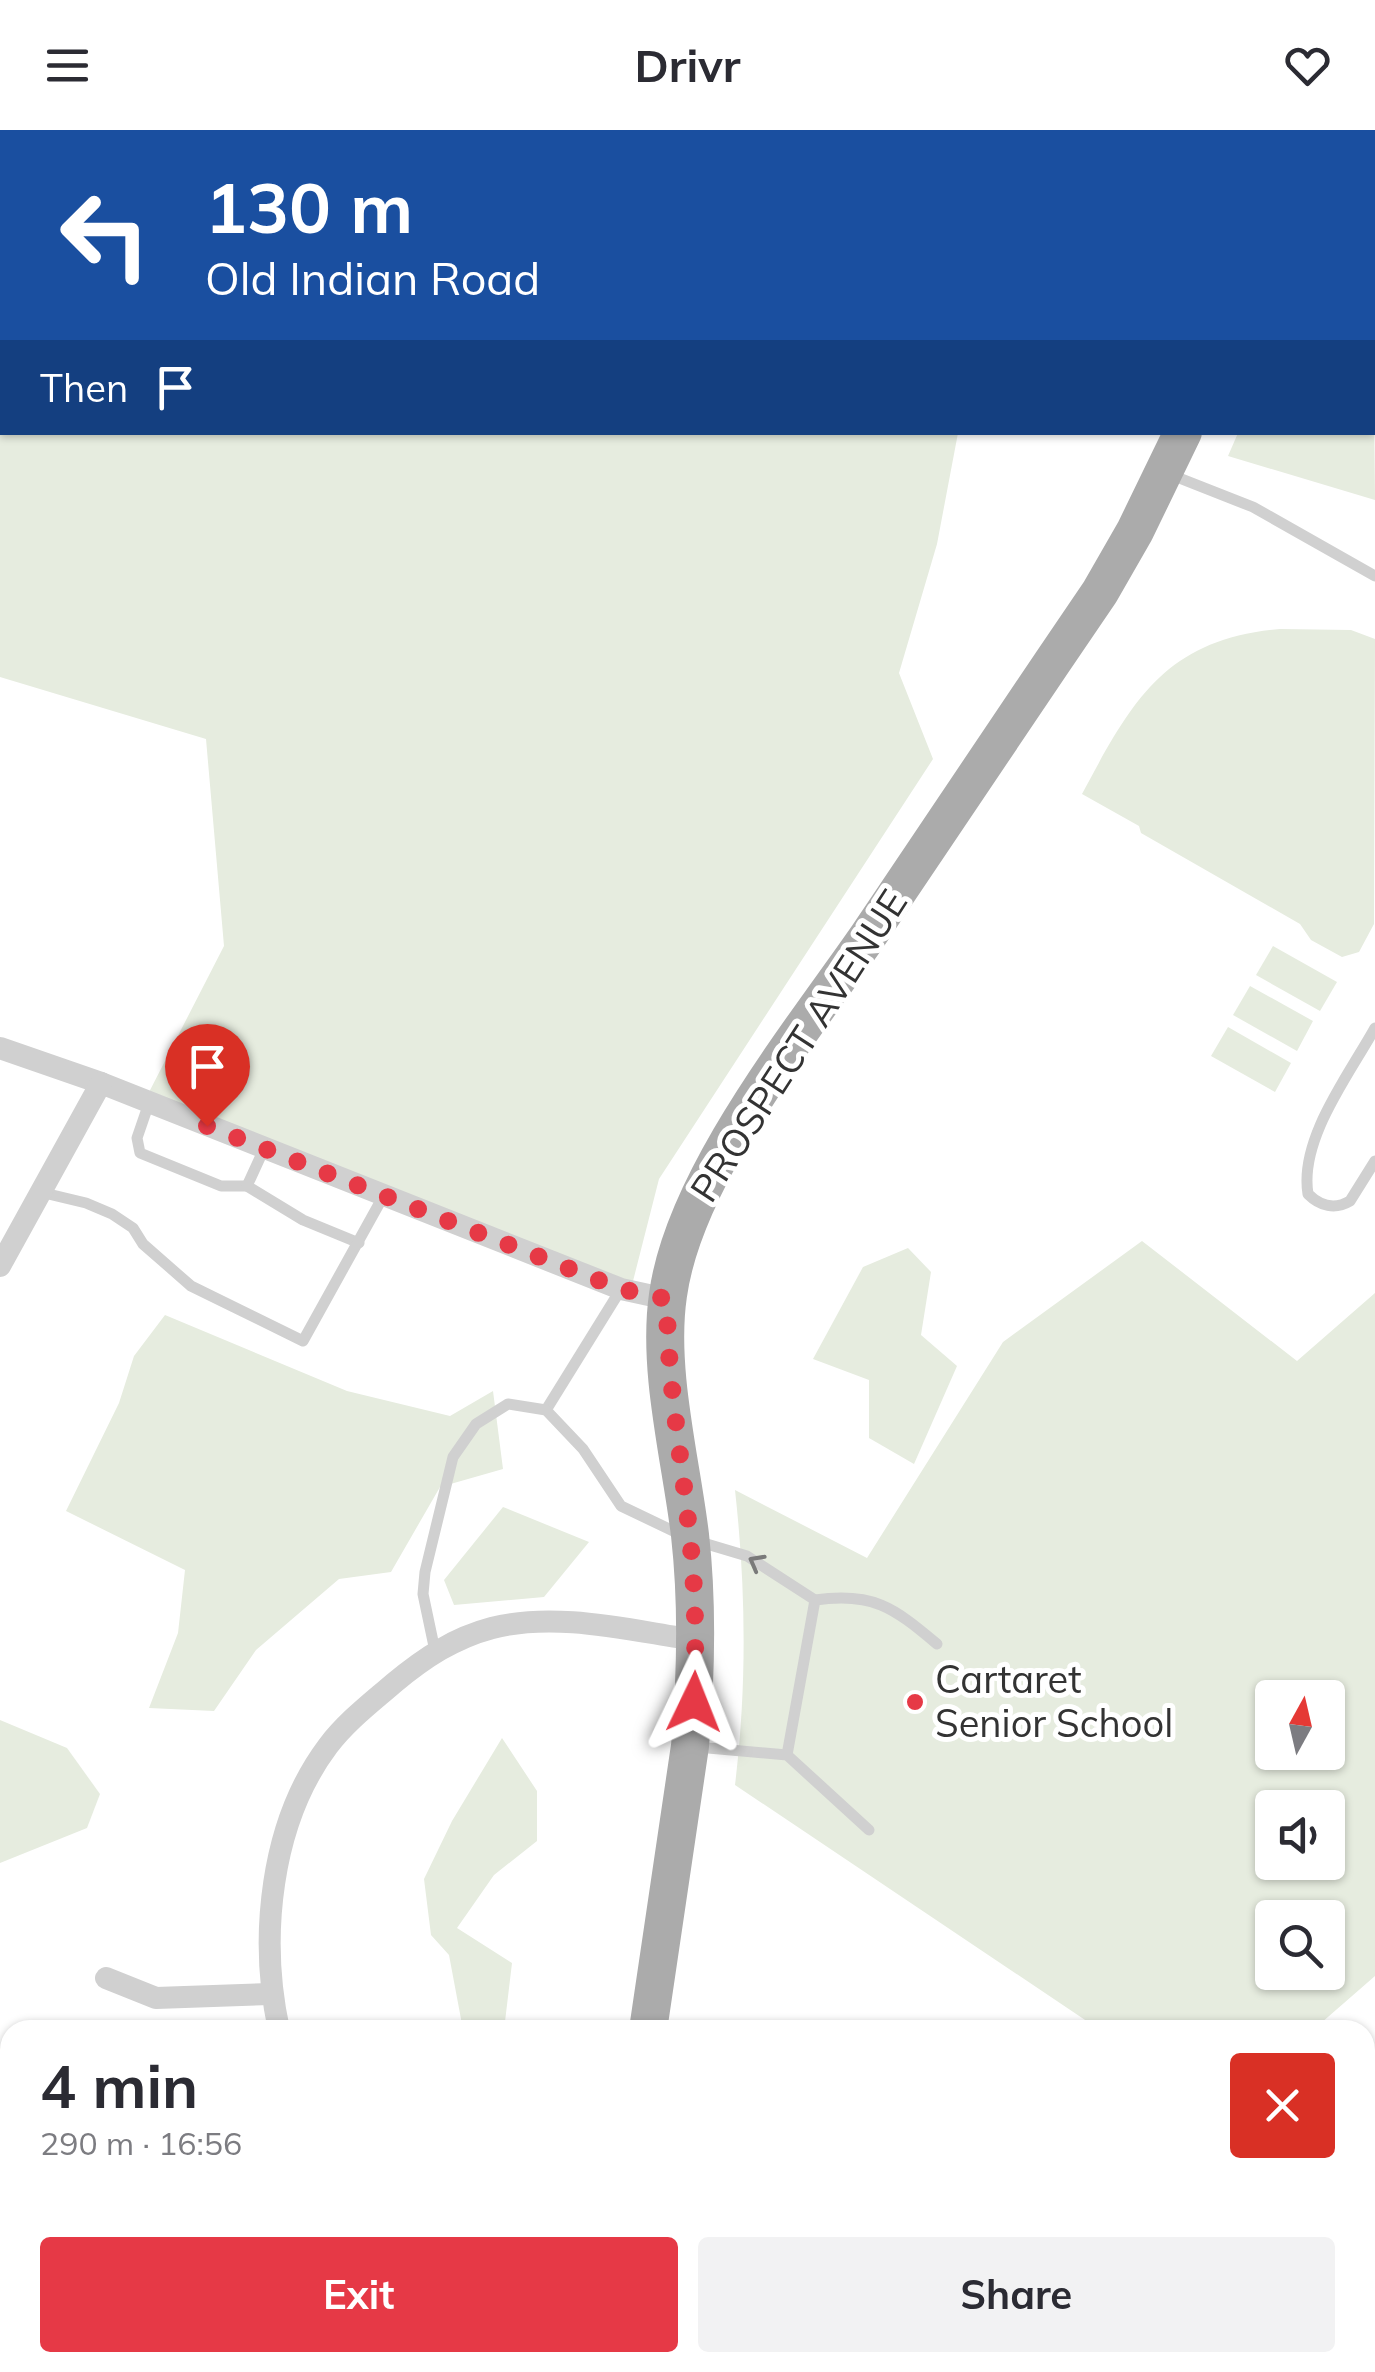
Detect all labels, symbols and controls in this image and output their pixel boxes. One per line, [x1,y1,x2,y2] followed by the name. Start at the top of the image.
[635,37,740,93] text: Drivr
[40,38,95,93] icon: menu
[1280,38,1335,93] icon: heart
[205,163,413,251] text: 130 m
[40,170,170,300] icon: left
[205,250,540,306] text: Old Indian Road
[148,360,203,415] icon: arrive
[40,364,128,412] text: Then
[679,880,917,1211] street label: PROSPECT AVENUE
[165,1024,250,1127] pin
[180,1039,235,1094] icon: arrive
[749,1555,767,1575] one-way arrow
[642,1650,746,1754] position arrow
[935,1655,1173,1747] place label: Cartaret Senior School
[1255,1680,1345,1770] north arrow
[1255,1680,1345,1990] map controls
[904,1691,926,1713] marker: Cartaret Senior School
[1255,1790,1345,1880] button: sound
[1255,1900,1345,1990] button: search
[40,2048,198,2123] text: 4 min
[1230,2053,1335,2158] button: close
[40,2123,242,2163] text: 290 m · 16:56
[40,2237,678,2352] button: Exit
[698,2237,1335,2352] button: Share

